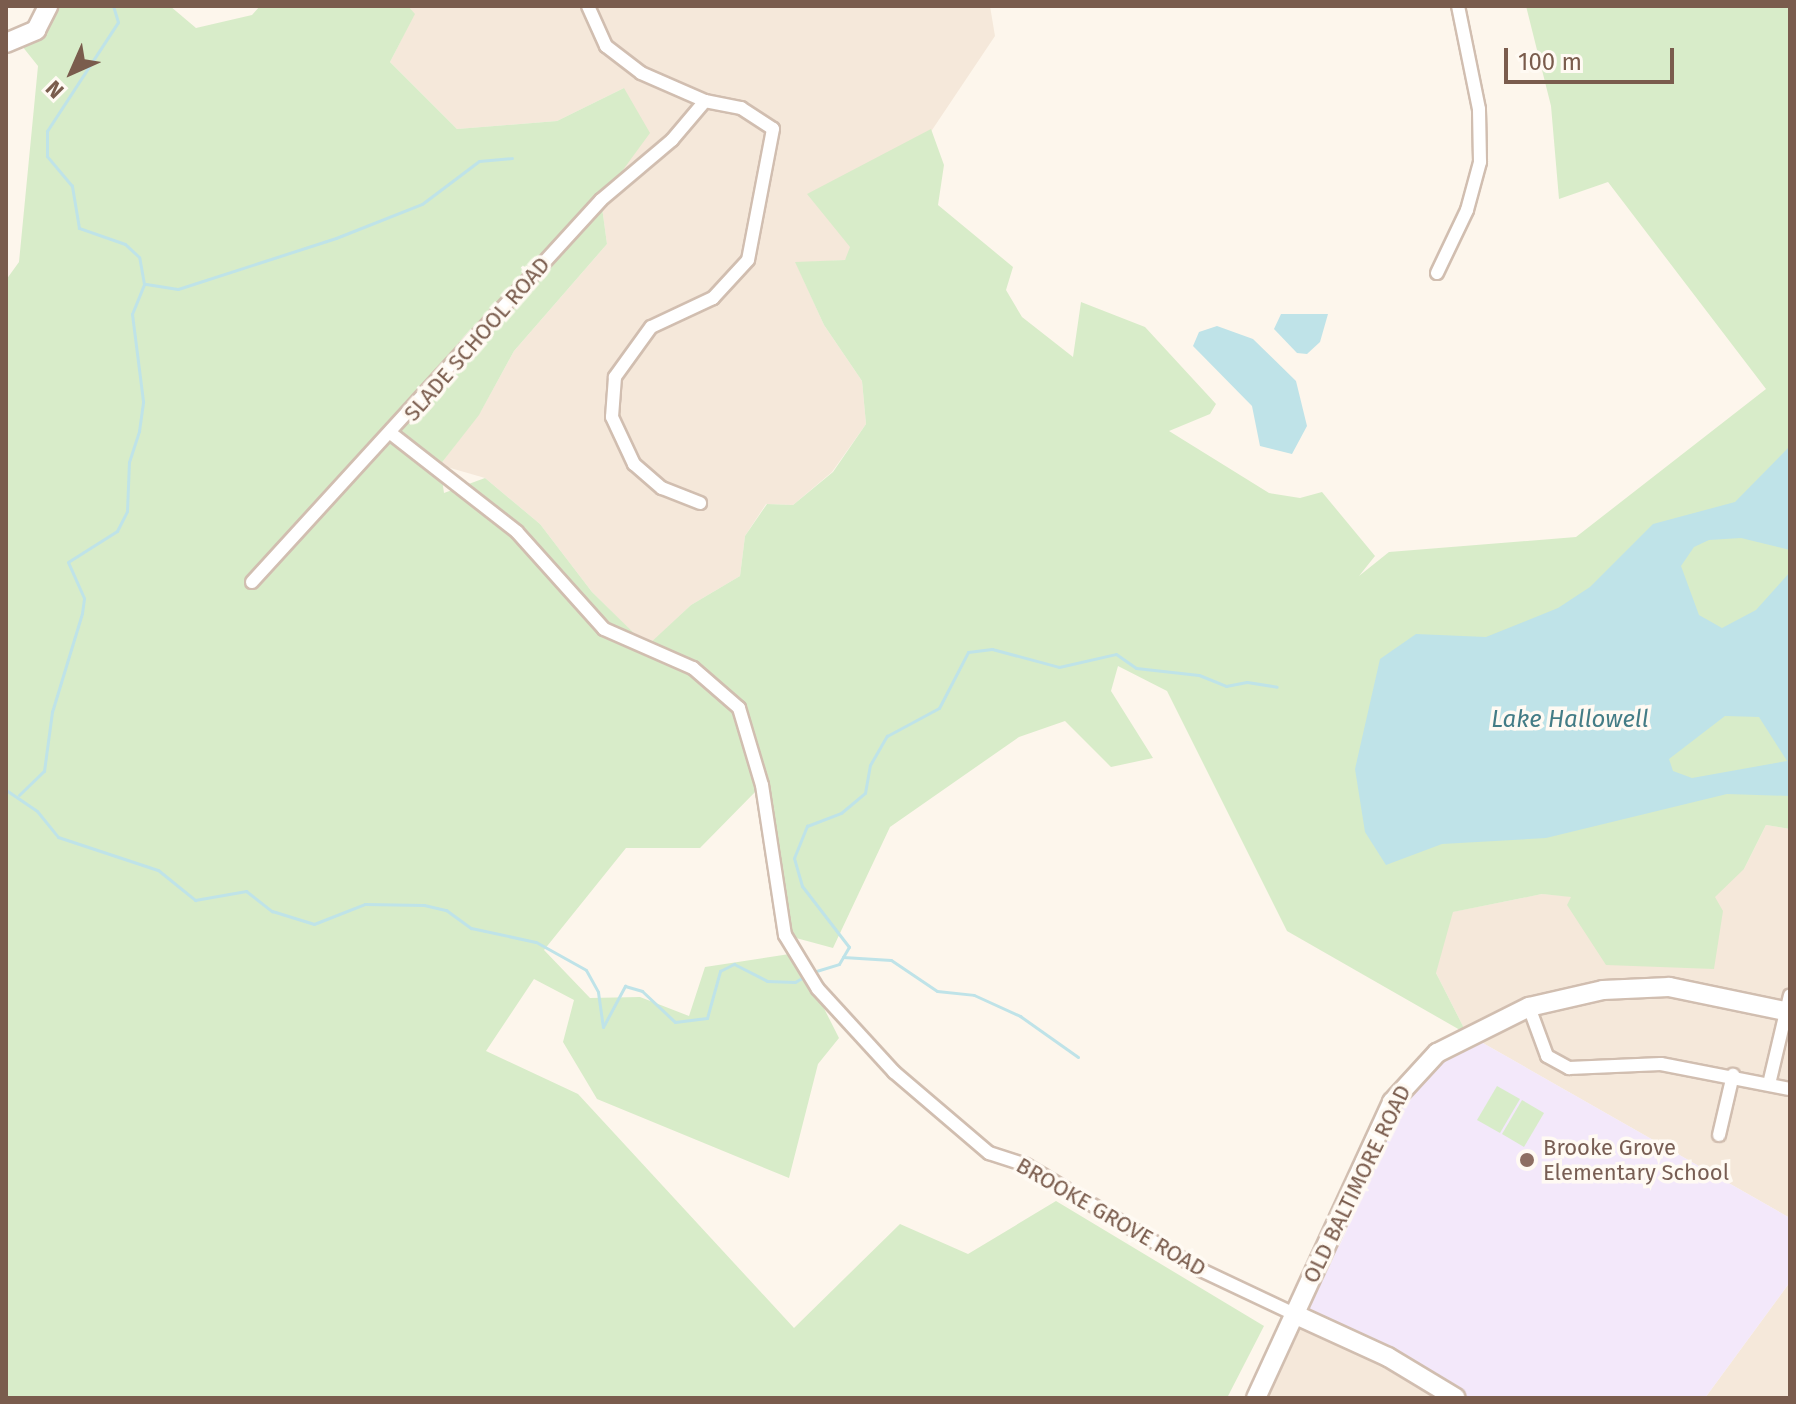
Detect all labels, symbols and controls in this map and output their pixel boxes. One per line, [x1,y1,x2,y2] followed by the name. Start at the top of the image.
[32,32,112,112] north arrow
[1508,32,1678,82] scale bar
[1518,48,1582,76] text: 100 m
[40,75,69,104] text: N
[399,252,555,426] street label: SLADE SCHOOL ROAD
[1491,706,1649,734] water label: Lake Hallowell
[1298,1081,1416,1287] street label: OLD BALTIMORE ROAD
[1543,1134,1729,1186] place label: Brooke Grove Elementary School
[1518,1151,1536,1169] marker: Brooke Grove Elementary School
[1012,1152,1210,1282] street label: BROOKE GROVE ROAD

